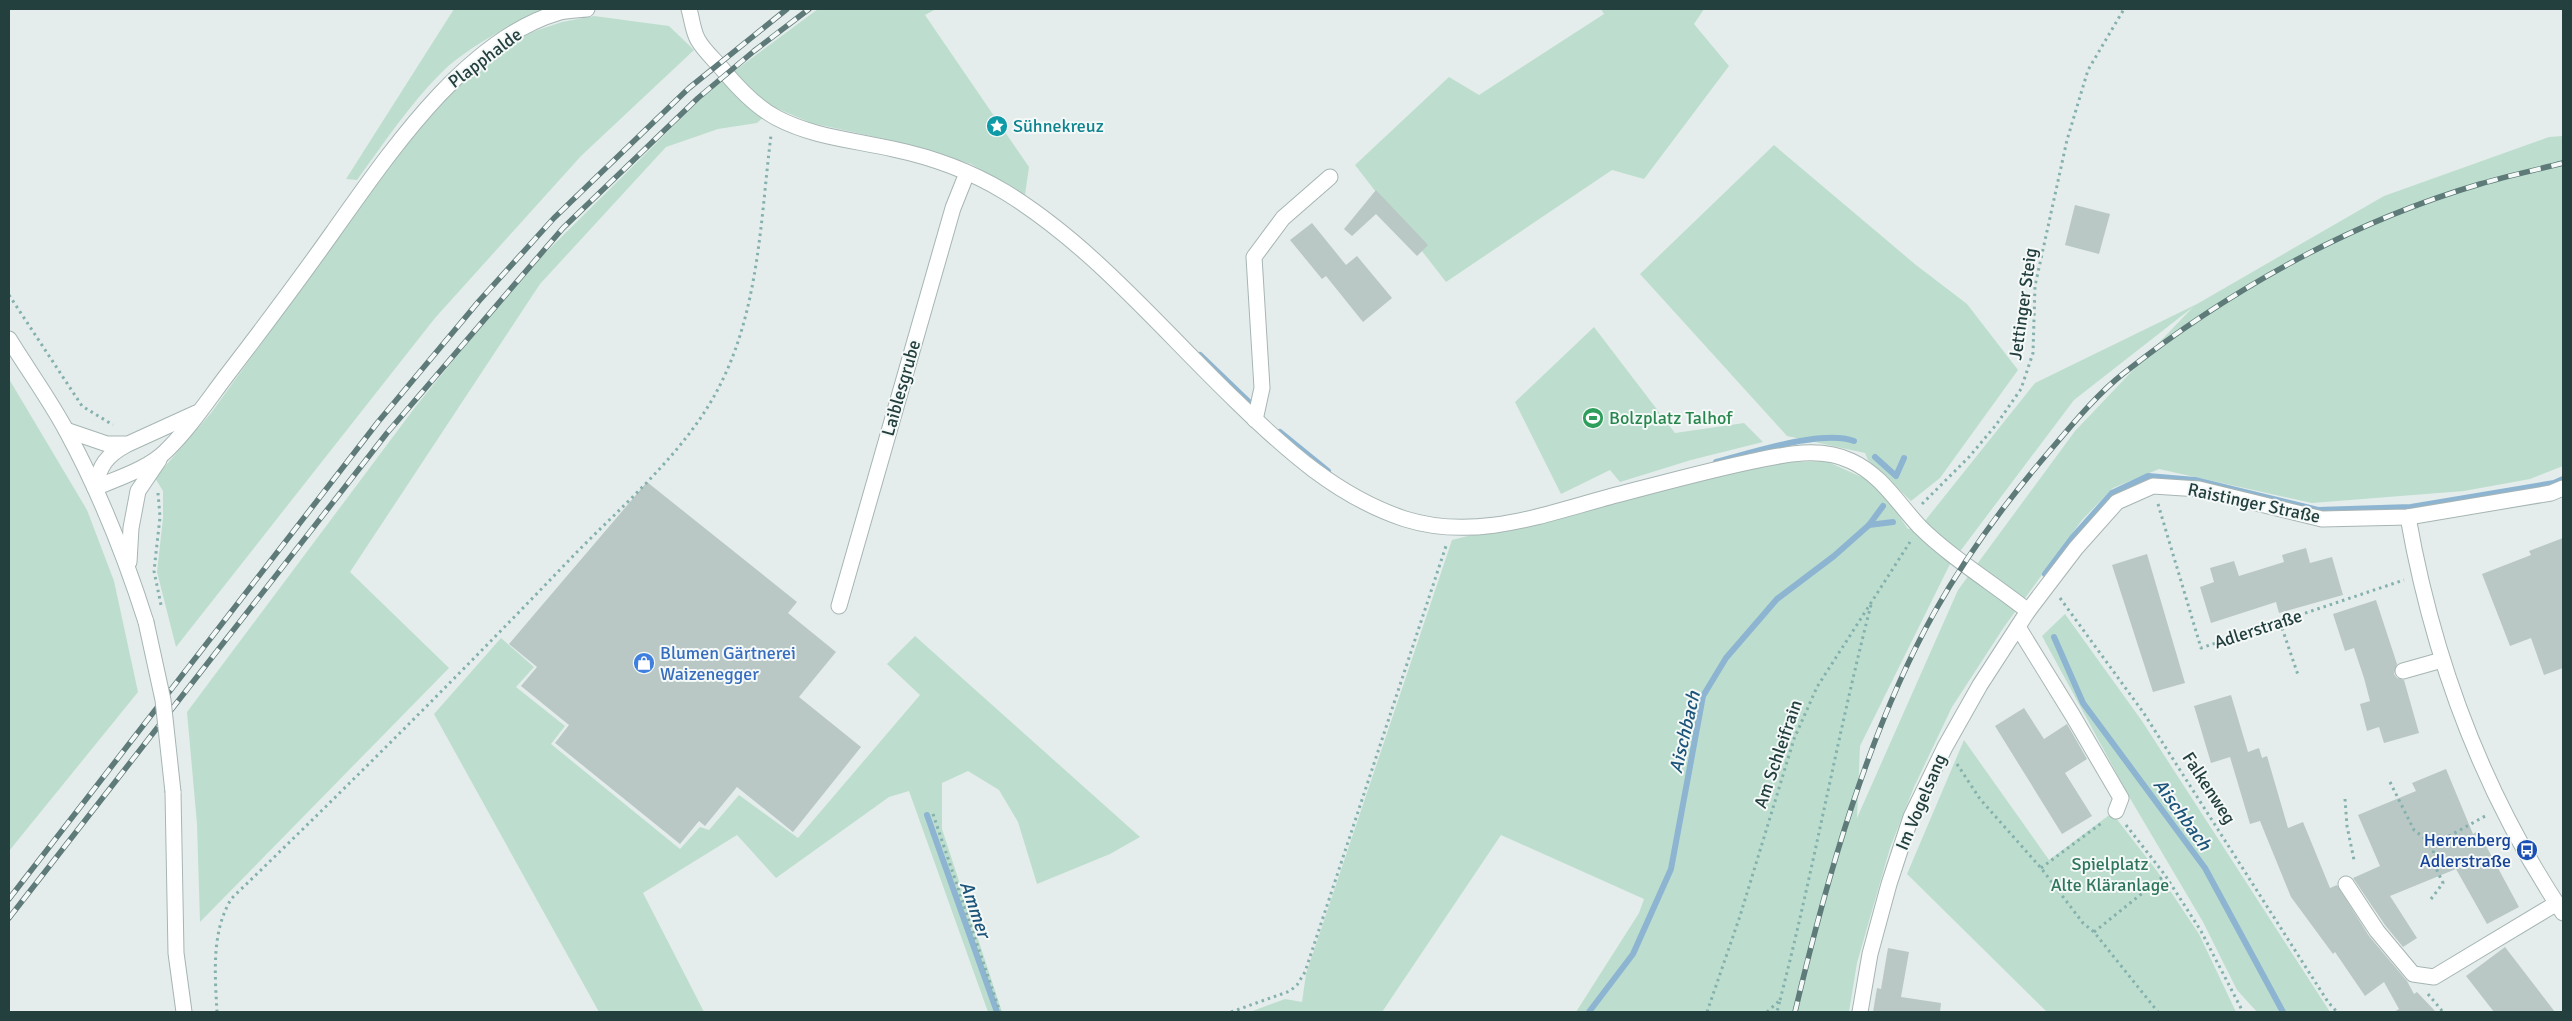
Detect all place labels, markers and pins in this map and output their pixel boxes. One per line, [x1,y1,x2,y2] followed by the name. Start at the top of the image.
[985,114,1009,138] place icon: Sühnekreuz
[1013,115,1104,137] place label: Sühnekreuz
[1581,406,1605,430] sports icon: Bolzplatz Talhof
[1609,407,1733,429] place label: Bolzplatz Talhof
[660,642,796,685] place label: Blumen Gärtnerei Waizenegger
[632,651,656,675] shop icon: Blumen Gärtnerei Waizenegger
[2420,829,2511,872] place label: Herrenberg Adlerstraße
[2515,838,2539,862] bus stop icon: Herrenberg Adlerstraße

